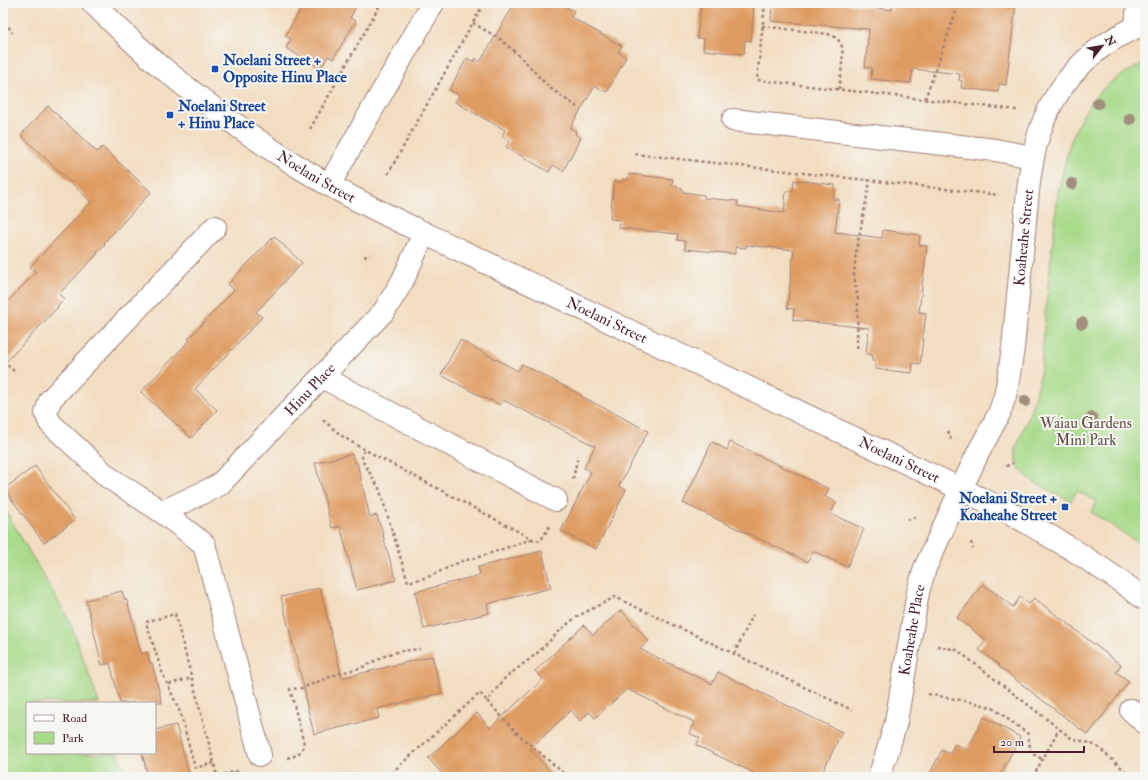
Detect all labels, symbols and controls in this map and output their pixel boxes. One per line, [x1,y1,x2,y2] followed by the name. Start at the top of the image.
[1082,26,1122,66] north arrow
[1102,33,1119,50] text: N
[222,51,348,88] place label: Noelani Street + Opposite Hinu Place
[210,64,220,74] marker: Noelani Street + Opposite Hinu Place
[177,97,266,133] place label: Noelani Street + Hinu Place
[165,110,175,120] marker: Noelani Street + Hinu Place
[274,146,359,207] street label: Noelani Street
[1009,188,1038,287] street label: Koaheahe Street
[563,293,651,348] street label: Noelani Street
[280,359,339,420] street label: Hinu Place
[1039,414,1132,450] park label: Waiau Gardens Mini Park
[856,432,943,487] street label: Noelani Street
[958,489,1057,525] place label: Noelani Street + Koaheahe Street
[1060,502,1070,512] marker: Noelani Street + Koaheahe Street
[895,582,929,677] street label: Koaheahe Place
[26,702,156,754] legend
[62,711,87,726] text: Road
[994,728,1084,754] scale bar
[62,731,84,746] text: Park
[1000,735,1025,750] text: 20 m

